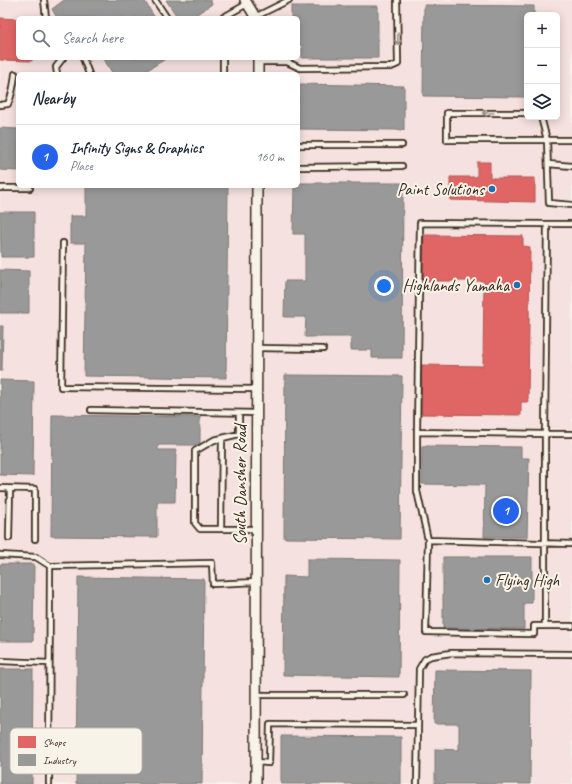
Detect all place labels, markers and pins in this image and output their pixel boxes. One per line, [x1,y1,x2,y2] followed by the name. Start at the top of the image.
[397,179,486,200] place label: Paint Solutions
[487,184,497,194] marker: Paint Solutions
[403,275,510,296] place label: Highlands Yamaha
[512,280,522,290] marker: Highlands Yamaha
[493,496,519,526] pin: 1
[495,570,559,591] place label: Flying High
[482,575,492,585] marker: Flying High

